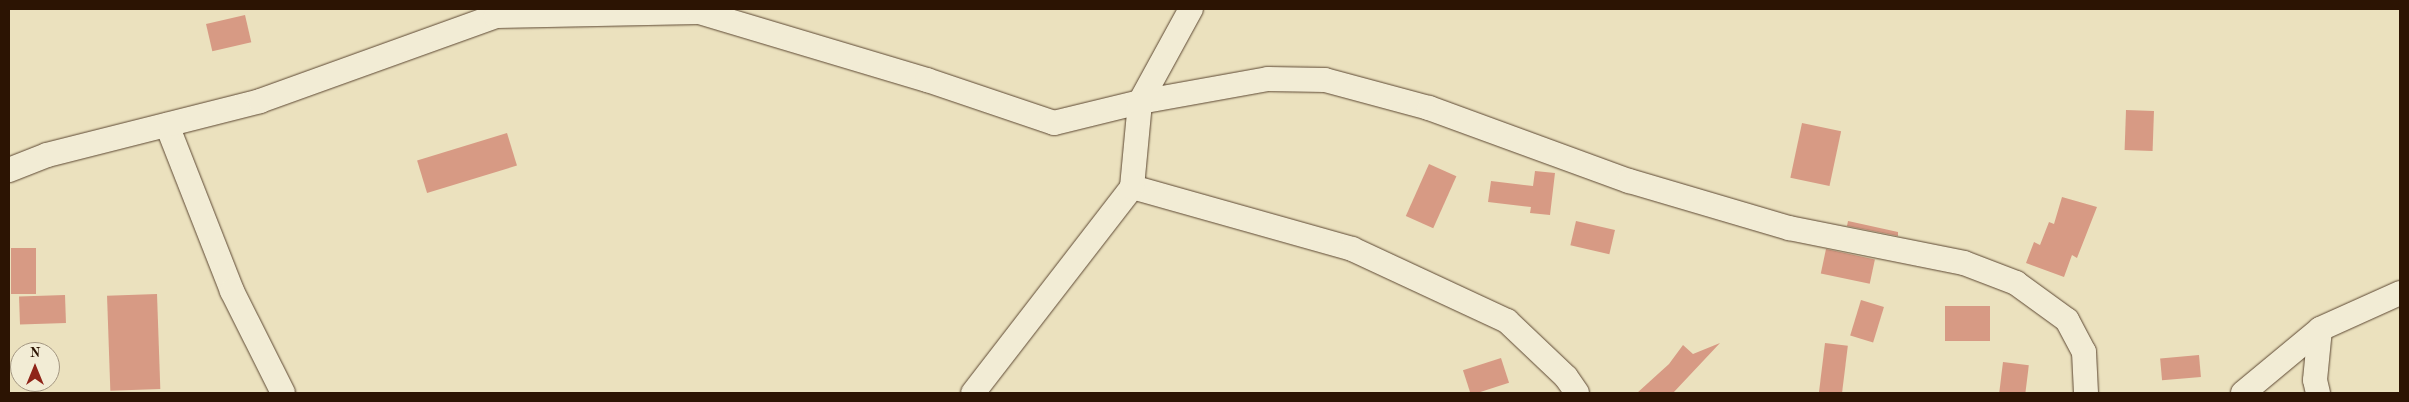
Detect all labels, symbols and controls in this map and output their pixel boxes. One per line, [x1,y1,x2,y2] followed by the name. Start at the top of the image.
[10,342,60,392] north arrow
[30,346,40,360] text: N

